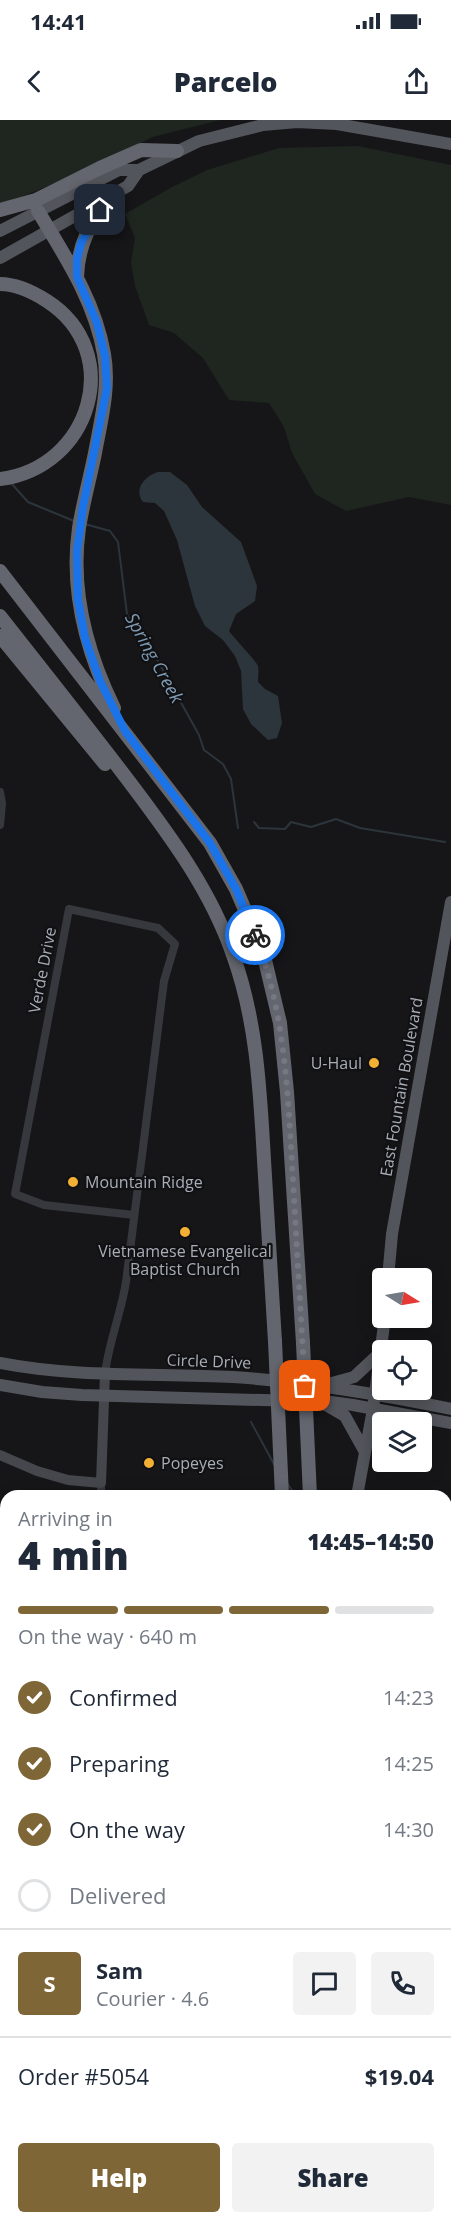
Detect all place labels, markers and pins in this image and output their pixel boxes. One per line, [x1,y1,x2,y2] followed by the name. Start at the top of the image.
[74,184,125,235] pin
[311,1052,362,1074] place label: U-Haul
[367,1056,381,1070] marker: U-Haul
[85,1171,203,1193] place label: Mountain Ridge
[66,1175,80,1189] marker: Mountain Ridge
[178,1225,192,1239] marker: Vietnamese Evangelical Baptist Church
[98,1240,272,1280] place label: Vietnamese Evangelical Baptist Church
[279,1360,330,1411] pin
[161,1452,224,1474] place label: Popeyes
[142,1456,156,1470] marker: Popeyes

